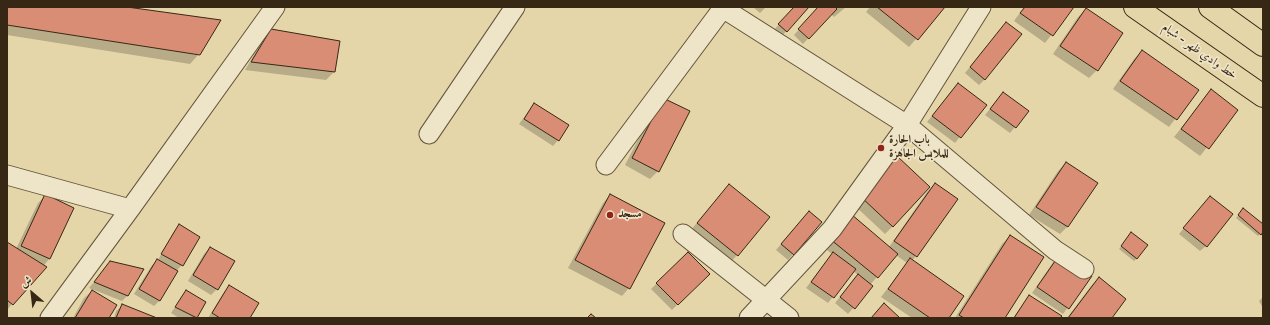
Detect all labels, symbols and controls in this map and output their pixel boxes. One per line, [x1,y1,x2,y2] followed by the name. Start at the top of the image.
[1159,21,1239,83] street label: خط وادي ظهر - شبام
[889,134,949,162] place label: باب الحارة للملابس الجاهزة
[876,143,886,153] marker: باب الحارة للملابس الجاهزة
[618,208,642,222] place label: مسجد
[605,210,615,220] marker: مسجد
[12,273,52,313] north arrow
[18,274,34,291] text: ش

